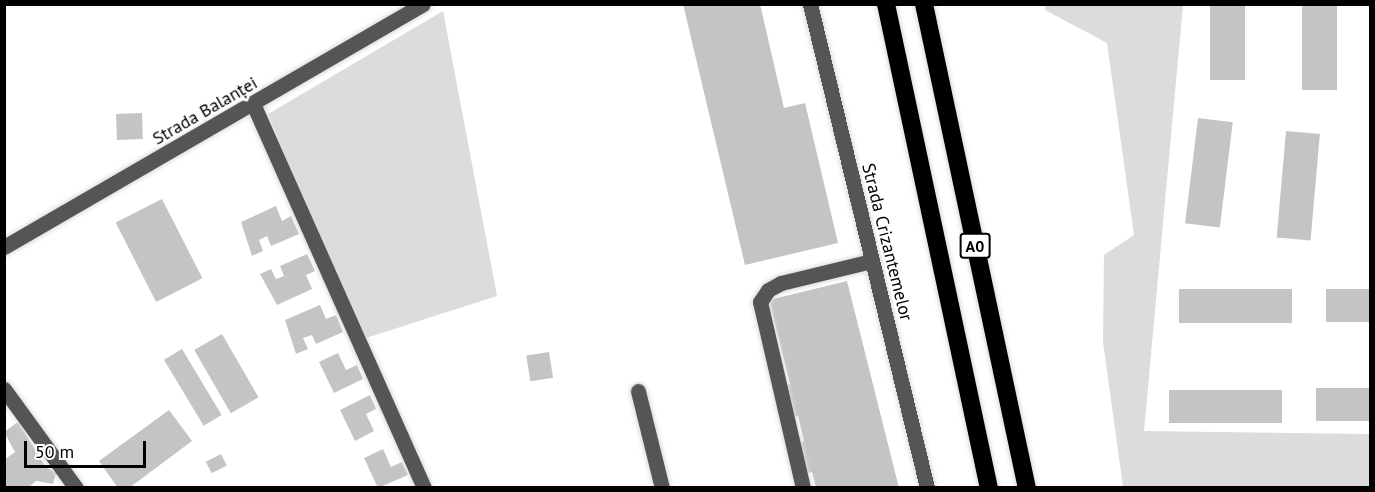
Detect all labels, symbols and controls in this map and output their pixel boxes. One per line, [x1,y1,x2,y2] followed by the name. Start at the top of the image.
[149,72,261,150] street label: Strada Balanței
[857,161,917,323] street label: Strada Crizantemelor
[958,233,992,259] road number: A0
[27,429,148,467] scale bar
[35,440,74,463] text: 50 m

